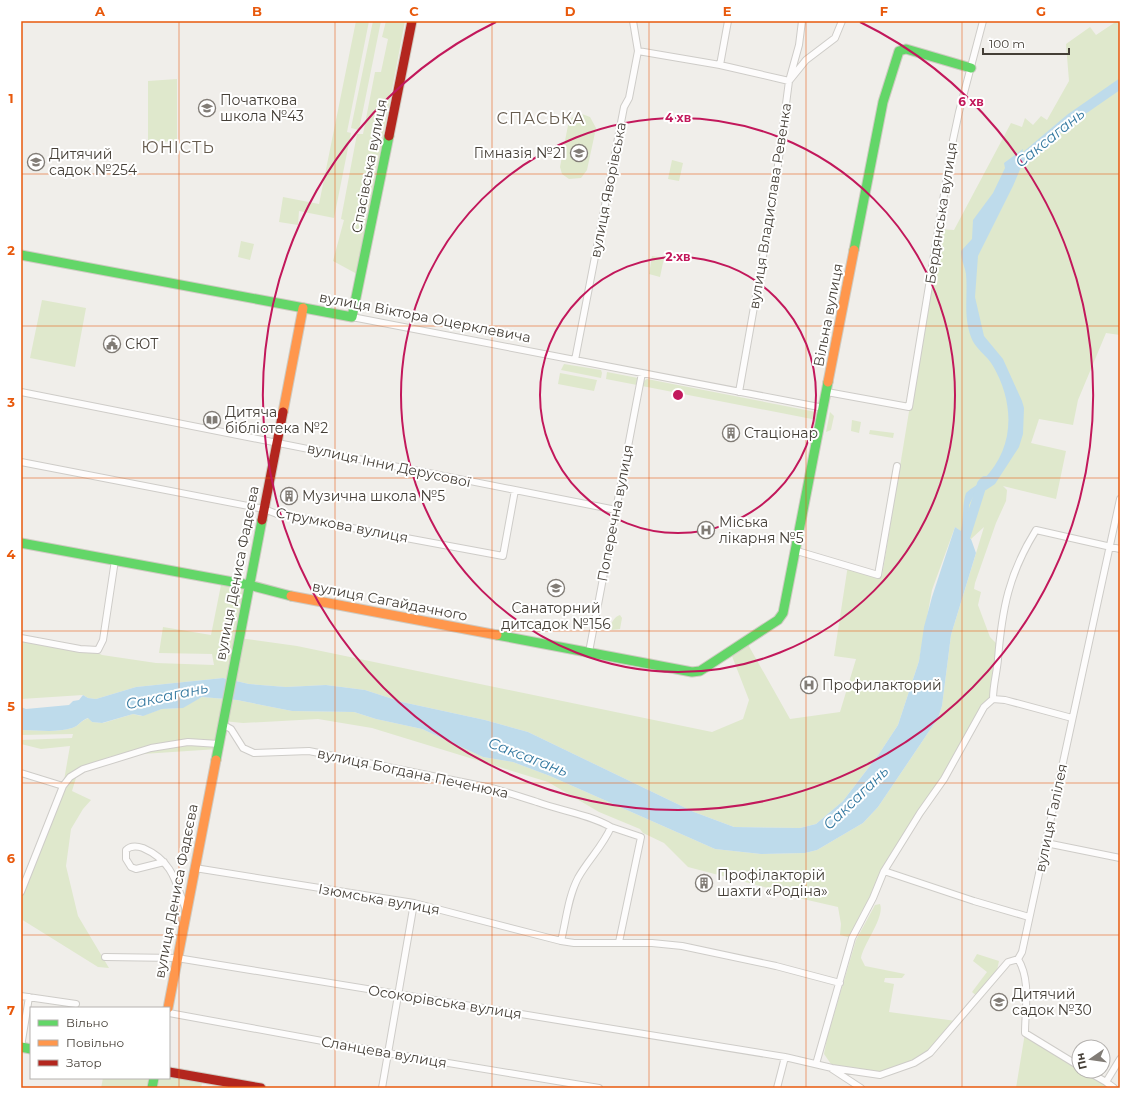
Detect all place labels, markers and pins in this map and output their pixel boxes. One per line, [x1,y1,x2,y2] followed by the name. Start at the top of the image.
[220,91,304,125] place label: Початкова школа №43
[197,98,217,118] school or university icon: Початкова школа №43
[569,143,589,163] school or university icon: Гімназія №21
[474,144,566,162] place label: Гімназія №21
[49,145,138,179] place label: Дитячий садок №254
[26,152,46,172] school or university icon: Дитячий садок №254
[102,334,122,354] public building icon: СЮТ
[125,335,159,353] place label: СЮТ
[671,388,685,402] centre of rings
[225,403,328,437] place label: Дитяча бібліотека №2
[202,410,222,430] library icon: Дитяча бібліотека №2
[721,423,741,443] building icon: Стаціонар
[744,424,818,442] place label: Стаціонар
[279,486,299,506] building icon: Музична школа №5
[302,487,445,505] place label: Музична школа №5
[719,513,804,547] place label: Міська лікарня №5
[696,520,716,540] hospital icon: Міська лікарня №5
[546,578,566,598] school or university icon: Санаторний дитсадок №156
[501,599,611,633] place label: Санаторний дитсадок №156
[799,675,819,695] hospital icon: Профилакторий
[822,676,942,694] place label: Профилакторий
[717,866,828,900] place label: Профілакторій шахти «Родіна»
[694,873,714,893] building icon: Профілакторій шахти «Родіна»
[1012,985,1092,1019] place label: Дитячий садок №30
[989,992,1009,1012] school or university icon: Дитячий садок №30

